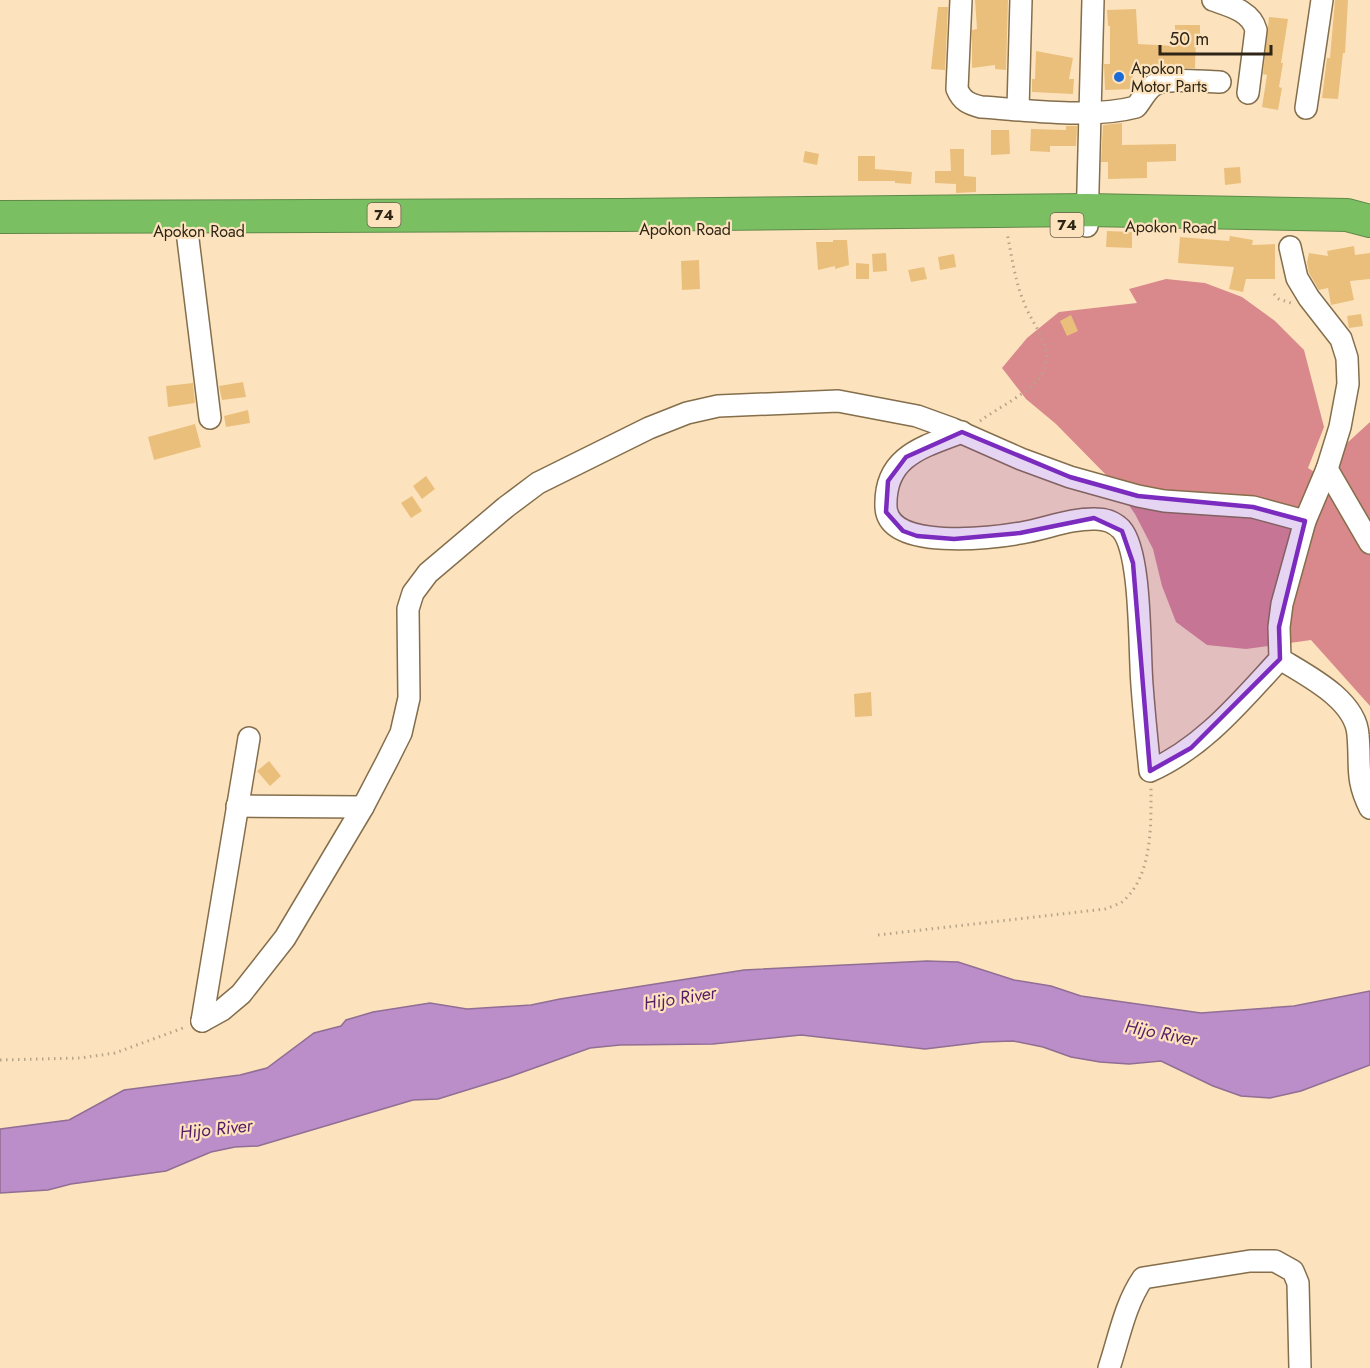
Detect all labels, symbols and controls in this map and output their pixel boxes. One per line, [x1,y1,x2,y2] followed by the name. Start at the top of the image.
[1160,18,1271,56] scale bar
[1169,26,1209,52] text: 50 m
[1131,57,1207,98] place label: Apokon Motor Parts
[1112,70,1126,84] marker: Apokon Motor Parts
[368,203,400,227] road number: 74
[1050,213,1084,237] road number: 74
[1125,215,1217,239] street label: Apokon Road
[639,218,731,241] street label: Apokon Road
[153,220,245,243] street label: Apokon Road
[642,979,719,1017] water label: Hijo River
[1123,1013,1200,1053] water label: Hijo River
[178,1112,255,1146] water label: Hijo River

